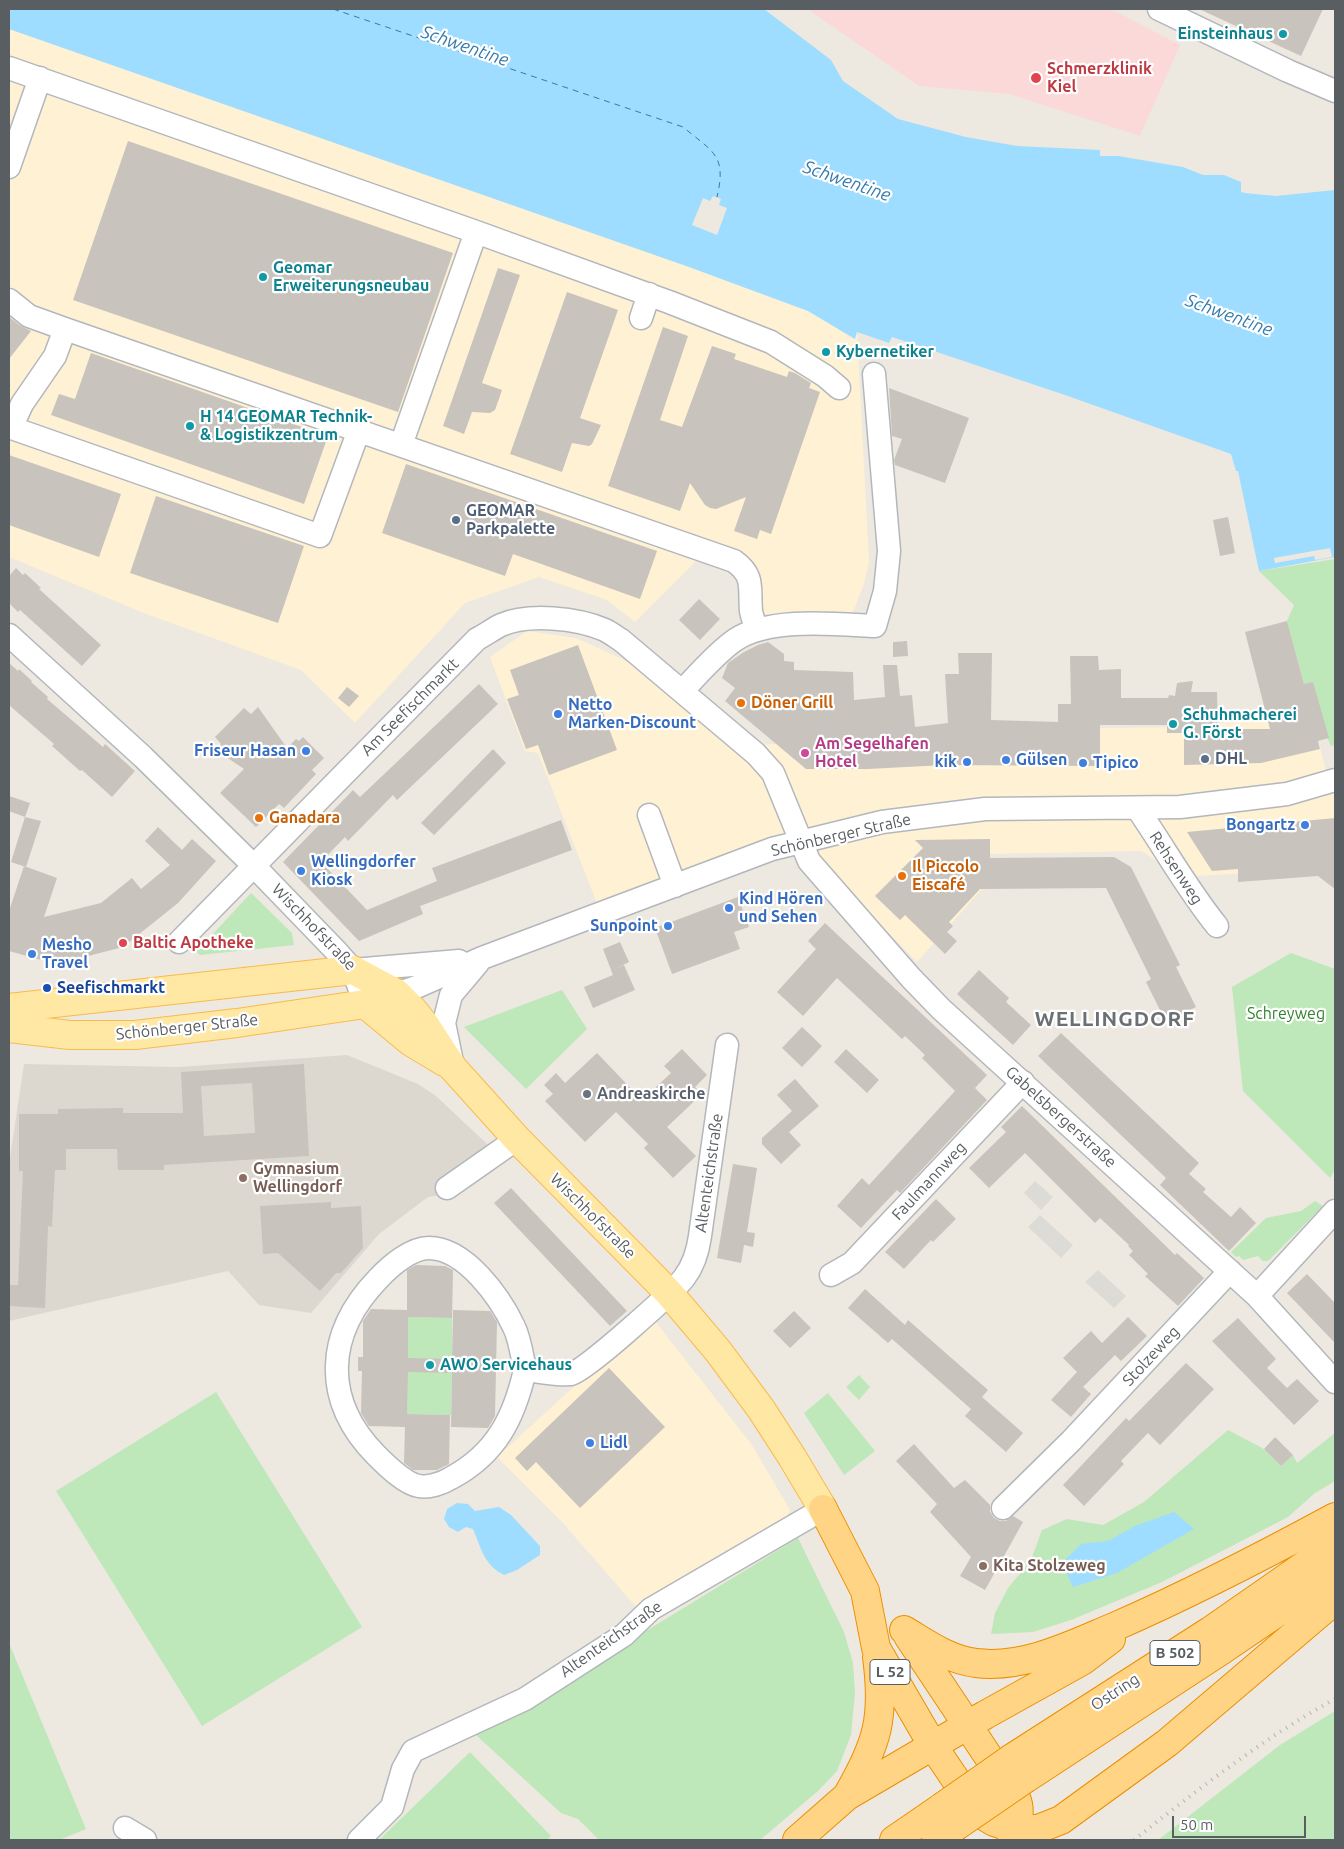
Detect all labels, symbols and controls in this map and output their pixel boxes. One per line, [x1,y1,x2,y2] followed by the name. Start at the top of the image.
[418,21,512,71] water label: Schwentine
[1177,24,1273,44] place label: Einsteinhaus
[1277,28,1289,40] marker: Einsteinhaus
[1047,59,1152,97] place label: Schmerzklinik Kiel
[1029,71,1043,85] marker: Schmerzklinik Kiel
[800,156,894,206] water label: Schwentine
[273,258,429,296] place label: Geomar Erweiterungsneubau
[257,271,269,283] marker: Geomar Erweiterungsneubau
[1183,289,1275,341] water label: Schwentine
[836,342,934,362] place label: Kybernetiker
[820,346,832,358] marker: Kybernetiker
[200,407,372,445] place label: H 14 GEOMAR Technik- & Logistikzentrum
[184,420,196,432] marker: H 14 GEOMAR Technik- & Logistikzentrum
[466,501,555,539] place label: GEOMAR Parkpalette
[450,514,462,526] marker: GEOMAR Parkpalette
[357,654,463,760] street label: Am Seefischmarkt
[751,693,833,713] place label: Döner Grill
[568,695,696,733] place label: Netto Marken-Discount
[735,697,747,709] marker: Döner Grill
[1183,705,1297,743] place label: Schuhmacherei G. Först
[552,708,564,720] marker: Netto Marken-Discount
[1167,718,1179,730] marker: Schuhmacherei G. Först
[815,734,929,772] place label: Am Segelhafen Hotel
[194,741,296,761] place label: Friseur Hasan
[300,745,312,757] marker: Friseur Hasan
[799,747,811,759] marker: Am Segelhafen Hotel
[1215,749,1247,769] place label: DHL
[1016,750,1067,770] place label: Gülsen
[935,752,957,772] place label: kik
[1093,753,1139,773] place label: Tipico
[1199,753,1211,765] marker: DHL
[1000,754,1012,766] marker: Gülsen
[961,756,973,768] marker: kik
[1077,757,1089,769] marker: Tipico
[269,808,340,828] place label: Ganadara
[769,810,913,860] street label: Schönberger Straße
[253,812,265,824] marker: Ganadara
[1226,815,1295,835] place label: Bongartz
[1299,819,1311,831] marker: Bongartz
[1145,828,1207,908] street label: Rehsenweg
[311,852,416,890] place label: Wellingdorfer Kiosk
[912,857,979,895] place label: Il Piccolo Eiscafé
[295,865,307,877] marker: Wellingdorfer Kiosk
[896,870,908,882] marker: Il Piccolo Eiscafé
[268,880,360,974] street label: Wischhofstraße
[739,889,823,927] place label: Kind Hören und Sehen
[723,902,735,914] marker: Kind Hören und Sehen
[590,916,658,936] place label: Sunpoint
[662,920,674,932] marker: Sunpoint
[133,933,254,953] place label: Baltic Apotheke
[42,935,92,973] place label: Mesho Travel
[117,937,129,949] marker: Baltic Apotheke
[26,948,38,960] marker: Mesho Travel
[57,978,165,998] place label: Seefischmarkt
[41,982,53,994] marker: Seefischmarkt
[1247,1004,1325,1024] park label: Schreyweg
[1033,1006,1197,1032] district label: WELLINGDORF
[115,1010,259,1044] street label: Schönberger Straße
[1002,1062,1120,1172] street label: Gabelsbergerstraße
[597,1084,705,1104] place label: Andreaskirche
[581,1088,593,1100] marker: Andreaskirche
[691,1112,727,1234] street label: Altenteichstraße
[888,1138,970,1224] street label: Faulmannweg
[253,1159,342,1197] place label: Gymnasium Wellingdorf
[546,1169,640,1263] street label: Wischhofstraße
[237,1172,249,1184] marker: Gymnasium Wellingdorf
[1119,1322,1183,1390] street label: Stolzeweg
[440,1355,572,1375] place label: AWO Servicehaus
[424,1359,436,1371] marker: AWO Servicehaus
[600,1433,628,1453] place label: Lidl
[584,1437,596,1449] marker: Lidl
[993,1556,1106,1576] place label: Kita Stolzeweg
[977,1560,989,1572] marker: Kita Stolzeweg
[556,1597,666,1681] street label: Altenteichstraße
[1150,1640,1200,1666] road number: B 502
[870,1660,910,1684] road number: L 52
[1087,1669,1143,1715] street label: Ostring
[1174,1806,1308,1838] scale bar
[1180,1816,1213,1833] text: 50 m

